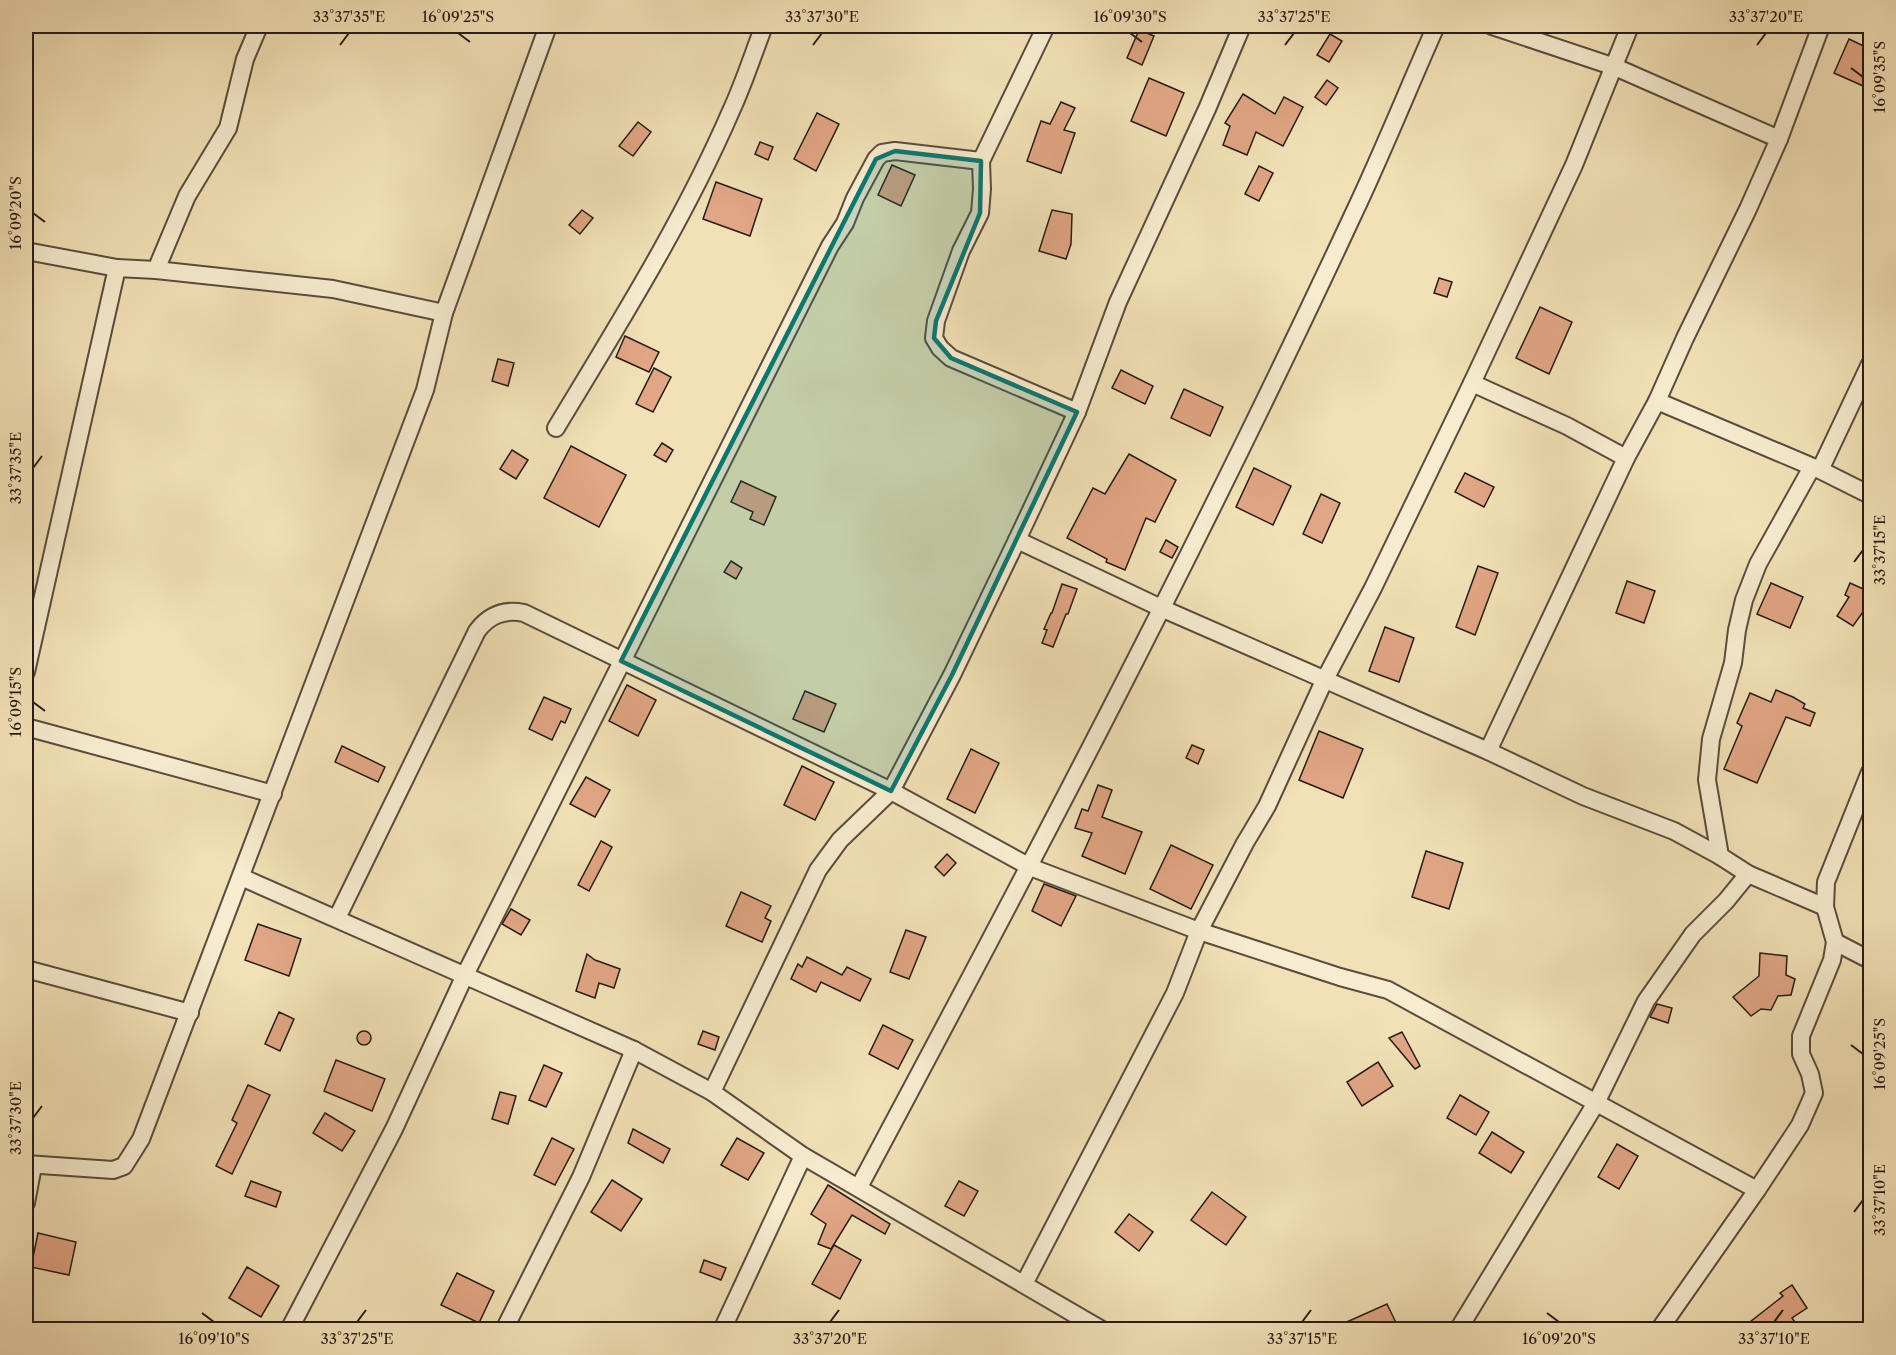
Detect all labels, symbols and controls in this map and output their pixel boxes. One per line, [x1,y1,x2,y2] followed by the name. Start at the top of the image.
[313,7,385,26] text: 33°37'35"E
[422,7,494,26] text: 16°09'25"S
[785,7,859,26] text: 33°37'30"E
[1093,7,1167,26] text: 16°09'30"S
[1257,7,1331,26] text: 33°37'25"E
[1729,7,1803,26] text: 33°37'20"E
[1870,41,1889,113] text: 16°09'35"S
[6,176,25,250] text: 16°09'20"S
[6,432,25,504] text: 33°37'35"E
[1870,515,1889,585] text: 33°37'15"E
[6,667,25,737] text: 16°09'15"S
[1870,1018,1889,1090] text: 16°09'25"S
[6,1081,25,1155] text: 33°37'30"E
[1870,1164,1889,1236] text: 33°37'10"E
[178,1329,250,1348] text: 16°09'10"S
[320,1329,394,1348] text: 33°37'25"E
[793,1329,867,1348] text: 33°37'20"E
[1267,1329,1337,1348] text: 33°37'15"E
[1522,1329,1596,1348] text: 16°09'20"S
[1738,1329,1810,1348] text: 33°37'10"E

